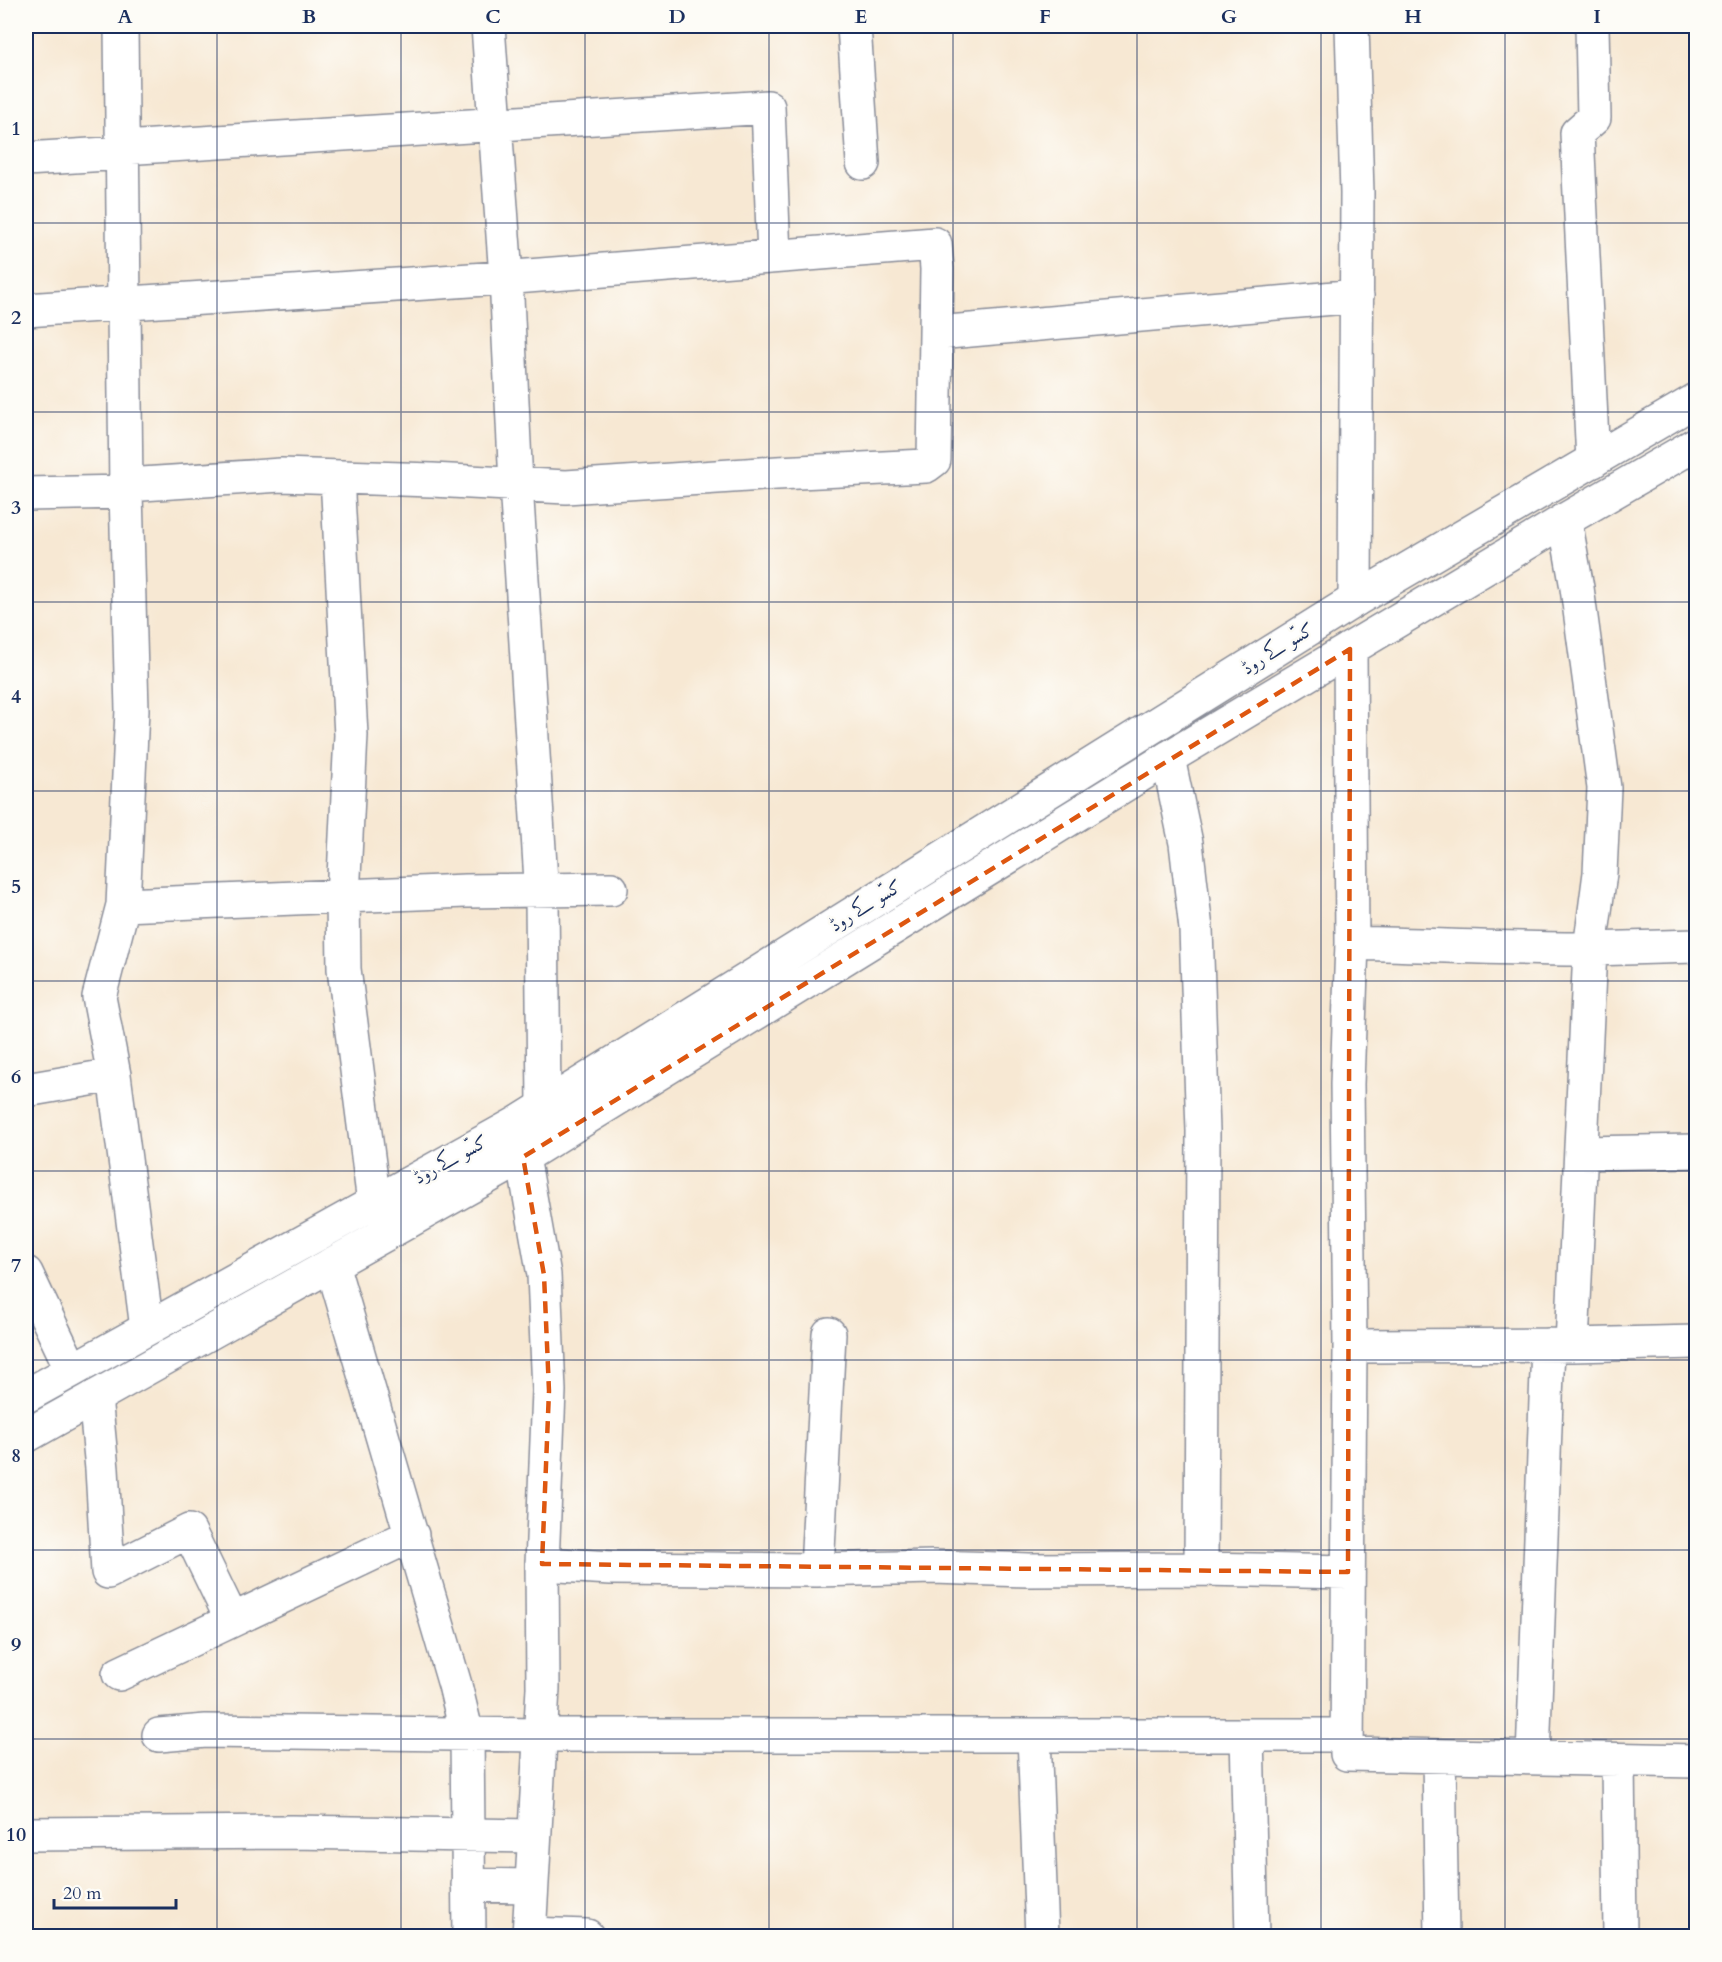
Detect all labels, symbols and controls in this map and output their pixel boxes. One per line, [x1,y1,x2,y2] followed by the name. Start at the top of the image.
[117,3,133,30] text: A
[302,3,316,30] text: B
[485,3,501,30] text: C
[668,3,686,30] text: D
[855,3,867,30] text: E
[1039,3,1051,30] text: F
[1221,3,1237,30] text: G
[1404,3,1422,30] text: H
[1593,3,1601,30] text: I
[11,115,21,142] text: 1
[11,304,21,331] text: 2
[11,494,21,521] text: 3
[1236,615,1319,681] street label: کسّو کے روڈ
[11,683,21,710] text: 4
[824,872,907,938] street label: کسّو کے روڈ
[11,873,21,900] text: 5
[11,1063,21,1090] text: 6
[408,1128,493,1191] street label: کسّو کے روڈ
[11,1252,21,1279] text: 7
[11,1442,21,1469] text: 8
[11,1631,21,1658] text: 9
[6,1821,26,1848] text: 10
[54,1872,176,1910] scale bar
[63,1881,102,1906] text: 20 m

